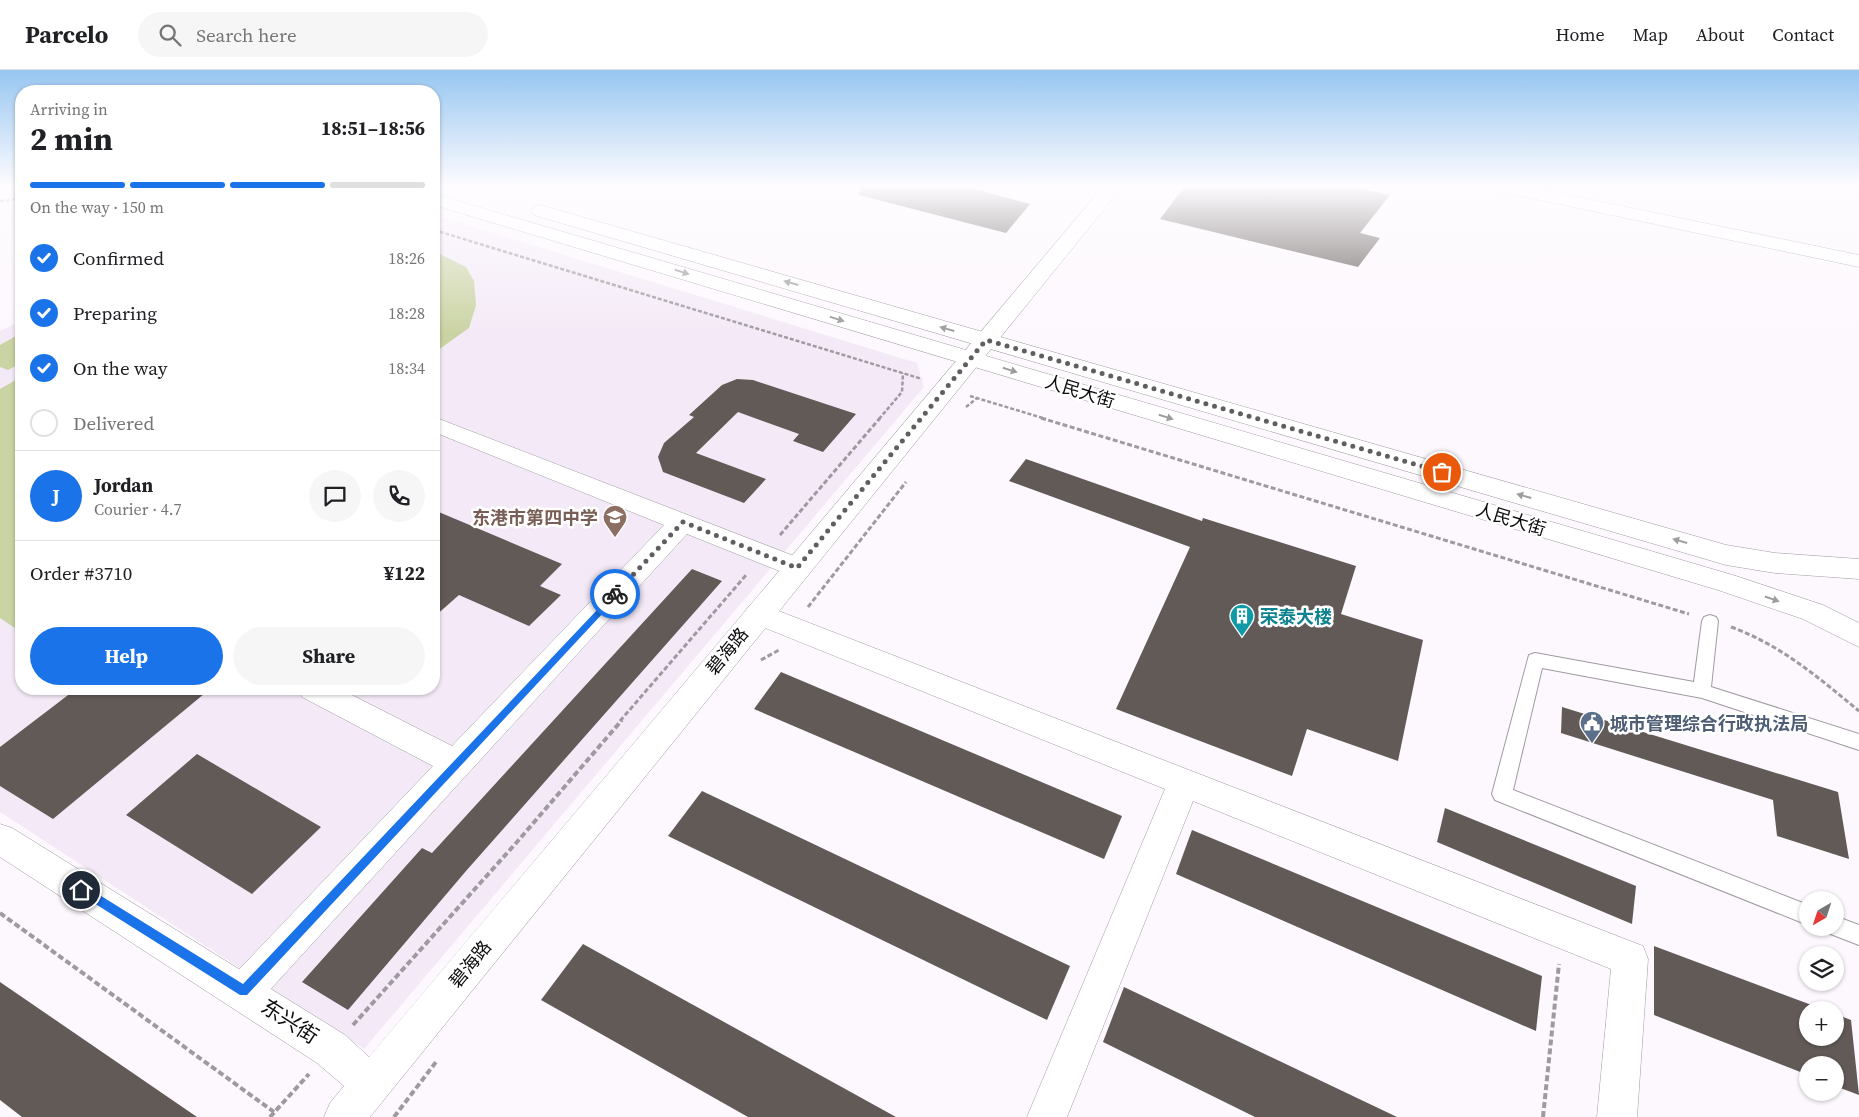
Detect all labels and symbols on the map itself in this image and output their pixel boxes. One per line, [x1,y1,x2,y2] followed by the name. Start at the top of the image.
[674,269,689,277] one-way arrow
[784,279,799,287] one-way arrow
[830,315,845,323] one-way arrow
[940,324,955,332] one-way arrow
[1003,367,1018,375] one-way arrow
[1042,369,1118,413] street label: 人民大街
[1158,413,1173,421] one-way arrow
[1421,451,1463,493] pin
[1516,491,1531,499] one-way arrow
[1473,497,1549,541] street label: 人民大街
[602,504,628,538] school or university icon: 东港市第四中学
[472,505,598,530] place label: 东港市第四中学
[1672,537,1687,545] one-way arrow
[590,569,640,619] courier
[1765,595,1780,603] one-way arrow
[1229,603,1255,637] building icon: 荣泰大楼
[1260,604,1332,629] place label: 荣泰大楼
[700,622,754,680] street label: 碧海路
[1579,710,1605,744] public building icon: 城市管理综合行政执法局
[1610,711,1808,736] place label: 城市管理综合行政执法局
[60,869,102,911] pin
[1799,891,1844,936] north arrow
[443,935,497,993] street label: 碧海路
[256,992,324,1050] street label: 东兴街

